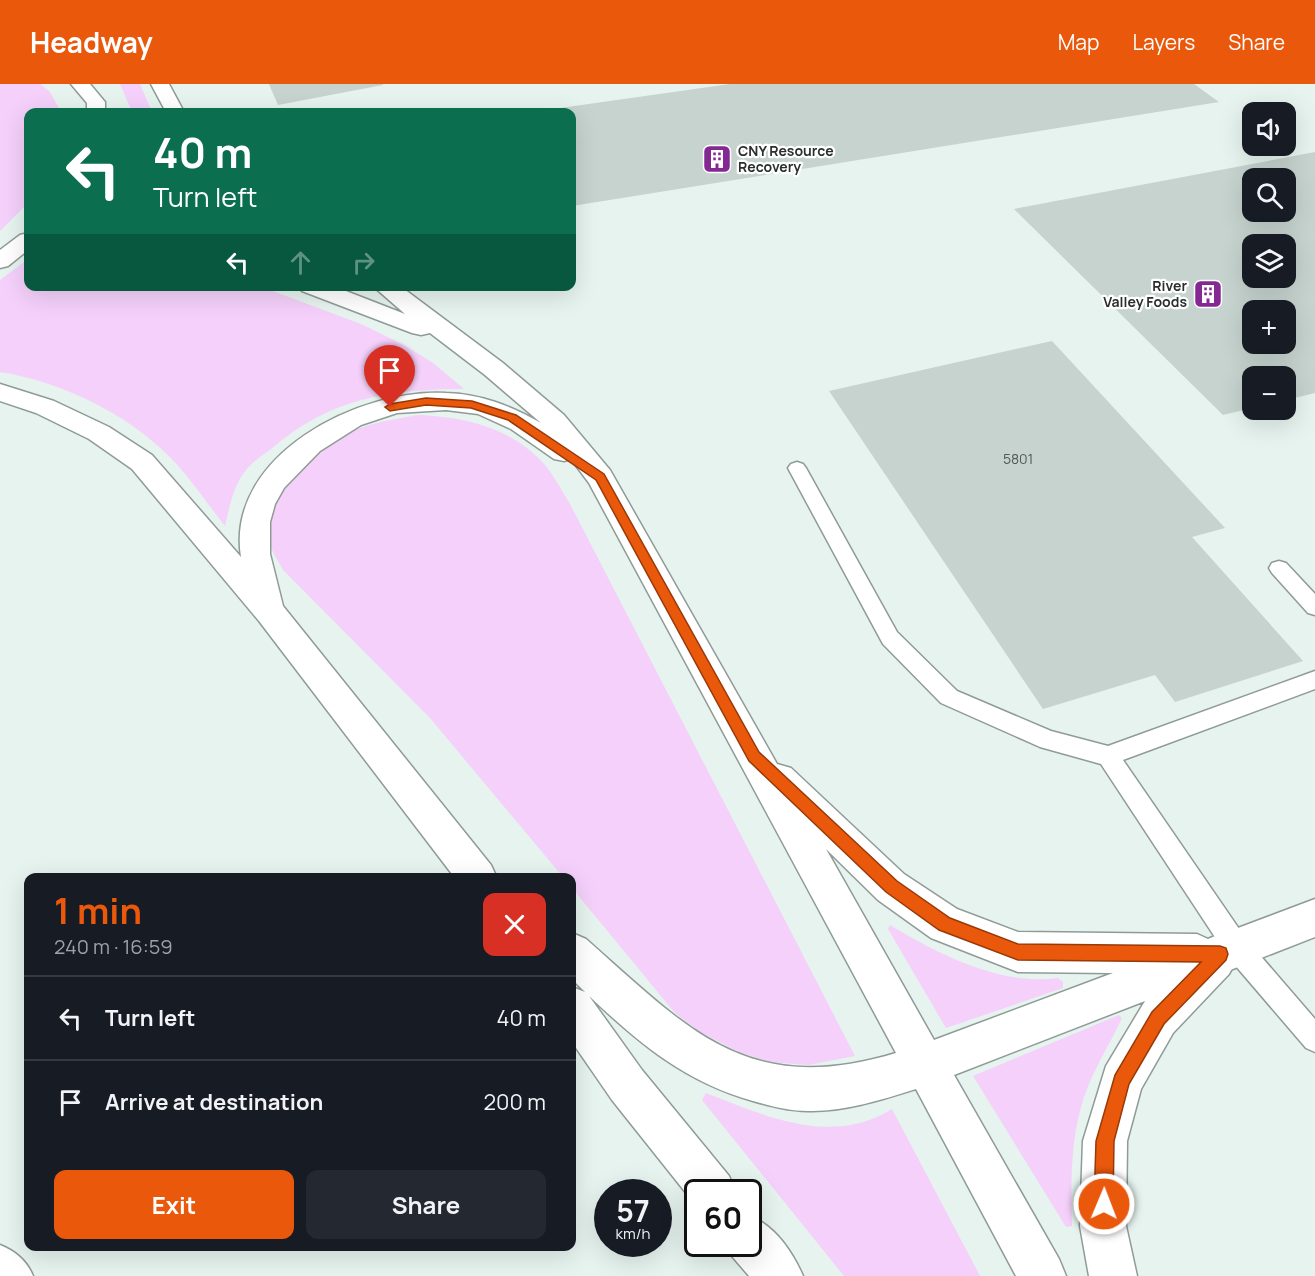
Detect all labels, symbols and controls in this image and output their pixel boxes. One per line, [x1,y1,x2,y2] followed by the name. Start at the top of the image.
[30,23,153,61] text: Headway
[1058,28,1099,56] text: Map
[1132,28,1195,56] text: Layers
[1228,28,1285,56] text: Share
[1242,102,1296,420] map controls
[1242,102,1296,156] button: sound
[153,123,252,181] text: 40 m
[54,132,132,210] icon: left
[738,141,834,176] place label: CNY Resource Recovery
[701,143,733,175] building icon: CNY Resource Recovery
[1242,168,1296,222] button: search
[153,178,257,215] text: Turn left
[1242,234,1296,288] button: layers
[221,246,254,279] icon: left
[284,246,317,279] icon: ahead
[347,246,380,279] icon: right
[1103,276,1187,311] place label: River Valley Foods
[1192,278,1224,310] building icon: River Valley Foods
[1242,300,1296,354] button: +
[364,345,415,407] pin
[373,354,406,387] icon: arrive
[1242,366,1296,420] button: −
[1003,449,1033,468] house number: 5801
[54,886,142,935] text: 1 min
[483,893,546,956] button: close
[54,933,173,960] text: 240 m · 16:59
[54,1002,87,1035] icon: left
[105,1003,195,1033] text: Turn left
[497,1003,546,1033] text: 40 m
[54,1086,87,1119] icon: arrive
[105,1087,323,1117] text: Arrive at destination
[484,1087,546,1117] text: 200 m
[54,1170,294,1239] button: Exit
[306,1170,546,1239] button: Share
[1072,1172,1136,1236] position arrow
[684,1179,762,1257] speed limit sign: 60
[616,1190,650,1231] text: 57
[616,1223,650,1244] text: km/h

